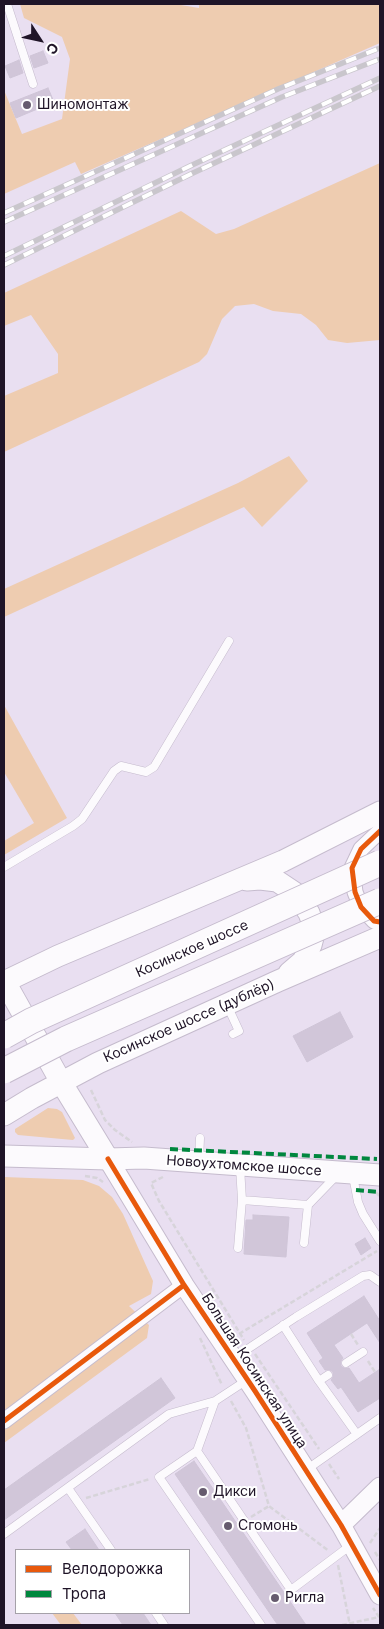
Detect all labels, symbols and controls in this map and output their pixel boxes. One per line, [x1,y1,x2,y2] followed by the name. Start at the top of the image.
[15,15,65,65] north arrow
[43,40,63,58] text: С
[37,97,129,113] place label: Шиномонтаж
[21,99,33,111] marker: Шиномонтаж
[133,917,251,981] street label: Косинское шоссе
[101,976,277,1066] street label: Косинское шоссе (дублёр)
[166,1152,322,1180] street label: Новоухтомское шоссе
[198,1290,310,1452] street label: Большая Косинская улица
[213,1484,256,1500] place label: Дикси
[197,1486,209,1498] marker: Дикси
[238,1518,298,1534] place label: Сгомонь
[222,1520,234,1532] marker: Сгомонь
[15,1549,190,1614] legend
[62,1559,163,1578] text: Велодорожка
[62,1584,106,1603] text: Тропа
[285,1590,324,1606] place label: Ригла
[269,1592,281,1604] marker: Ригла

